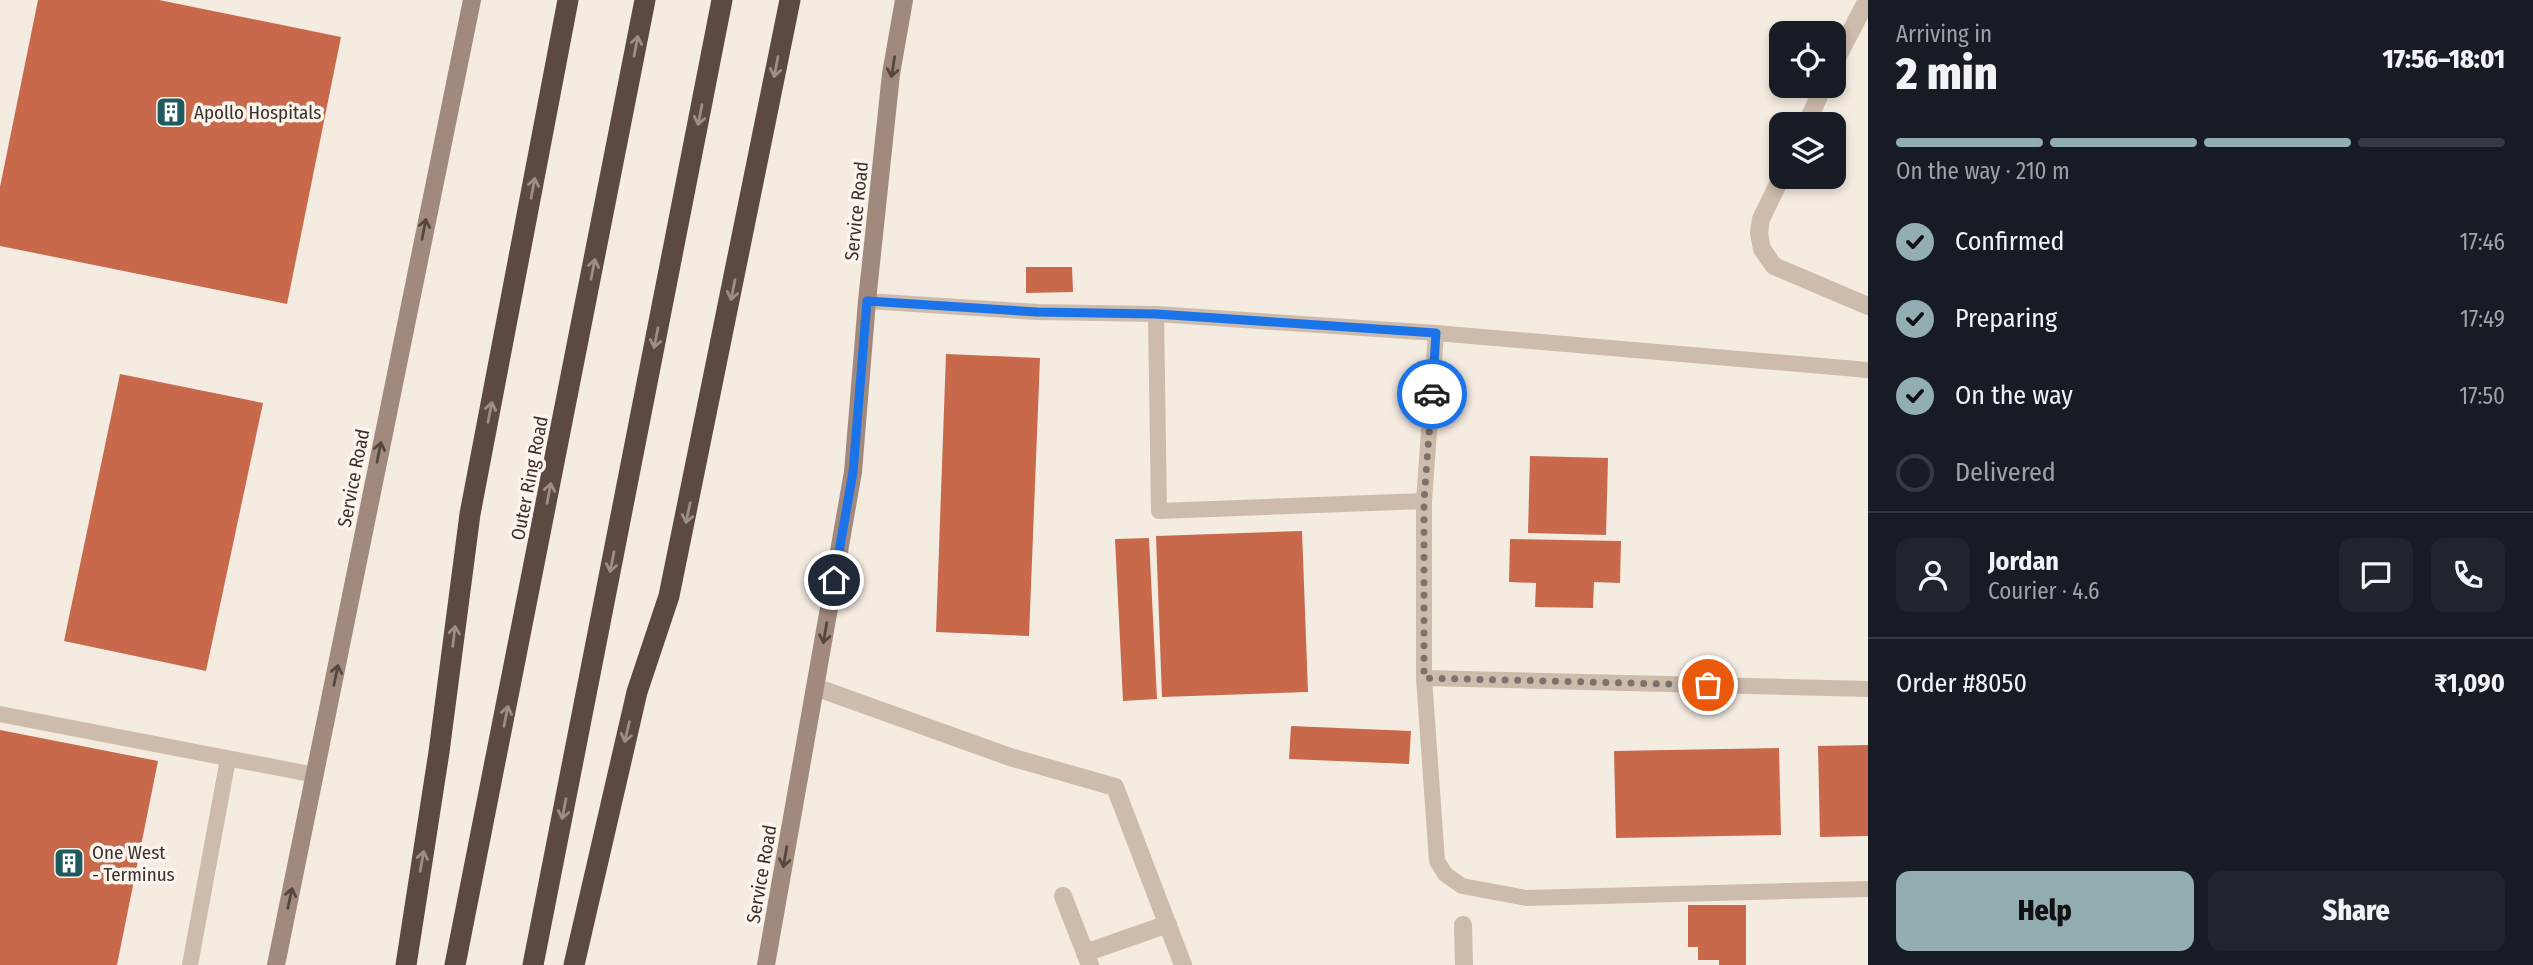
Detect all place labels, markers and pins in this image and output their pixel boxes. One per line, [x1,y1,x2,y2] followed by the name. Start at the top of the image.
[154,95,188,129] building icon: Apollo Hospitals
[194,101,321,124] place label: Apollo Hospitals
[804,550,864,610] pin
[1678,655,1738,715] pin
[92,841,175,886] place label: One West - Terminus
[52,846,86,880] building icon: One West - Terminus

